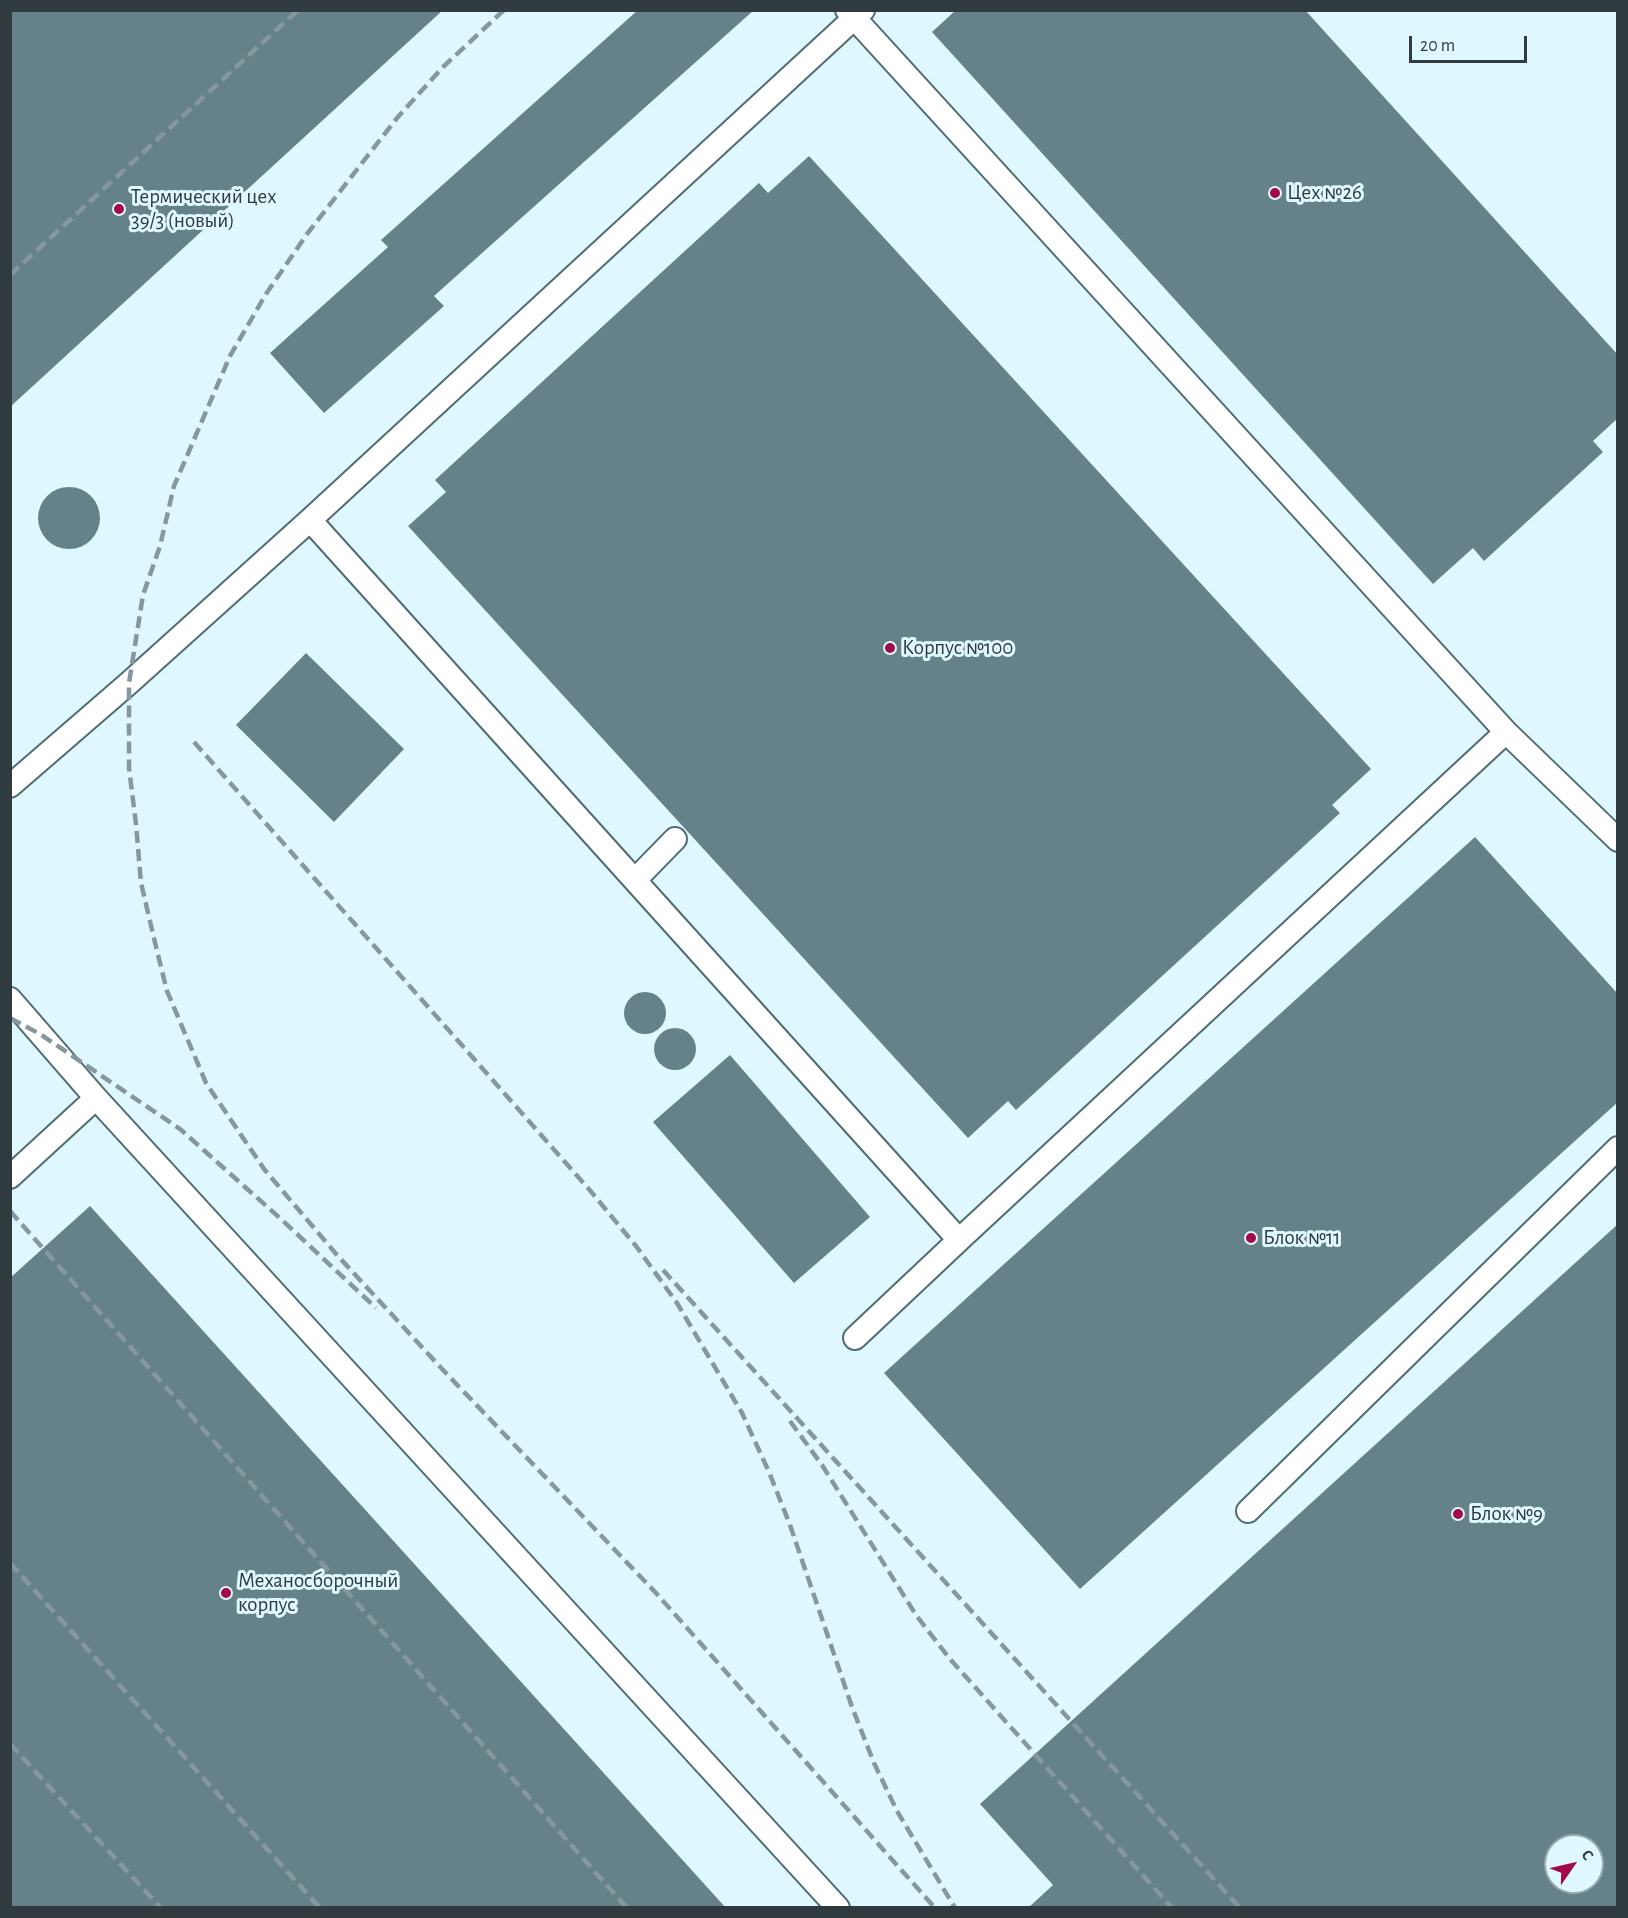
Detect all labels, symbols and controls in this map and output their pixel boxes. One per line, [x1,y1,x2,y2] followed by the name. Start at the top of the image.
[1412,24,1530,62] scale bar
[1420,37,1455,55] text: 20 m
[1287,180,1362,206] place label: Цех №26
[131,184,277,234] place label: Термический цех 39/3 (новый)
[1268,186,1282,200] marker: Цех №26
[112,202,126,216] marker: Термический цех 39/3 (новый)
[902,635,1013,661] place label: Корпус №100
[883,641,897,655] marker: Корпус №100
[1263,1225,1340,1251] place label: Блок №11
[1244,1231,1258,1245] marker: Блок №11
[1470,1501,1543,1527] place label: Блок №9
[1451,1507,1465,1521] marker: Блок №9
[238,1568,398,1618] place label: Механосборочный корпус
[219,1586,233,1600] marker: Механосборочный корпус
[1544,1834,1604,1894] north arrow
[1578,1847,1596,1863] text: С

